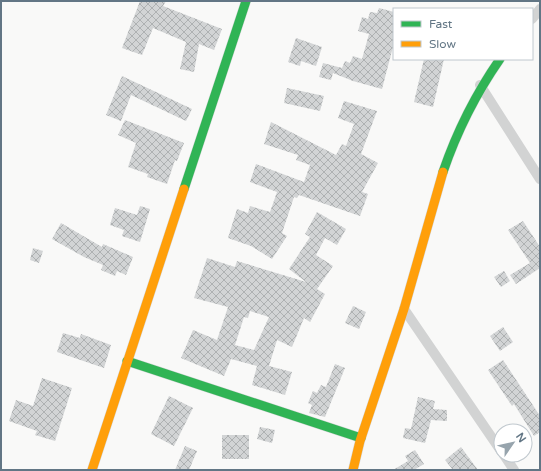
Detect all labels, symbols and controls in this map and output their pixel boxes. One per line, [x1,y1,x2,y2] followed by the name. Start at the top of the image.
[393,8,533,60] legend
[429,17,453,31] text: Fast
[429,37,456,51] text: Slow
[493,423,533,463] north arrow
[513,430,529,445] text: N

